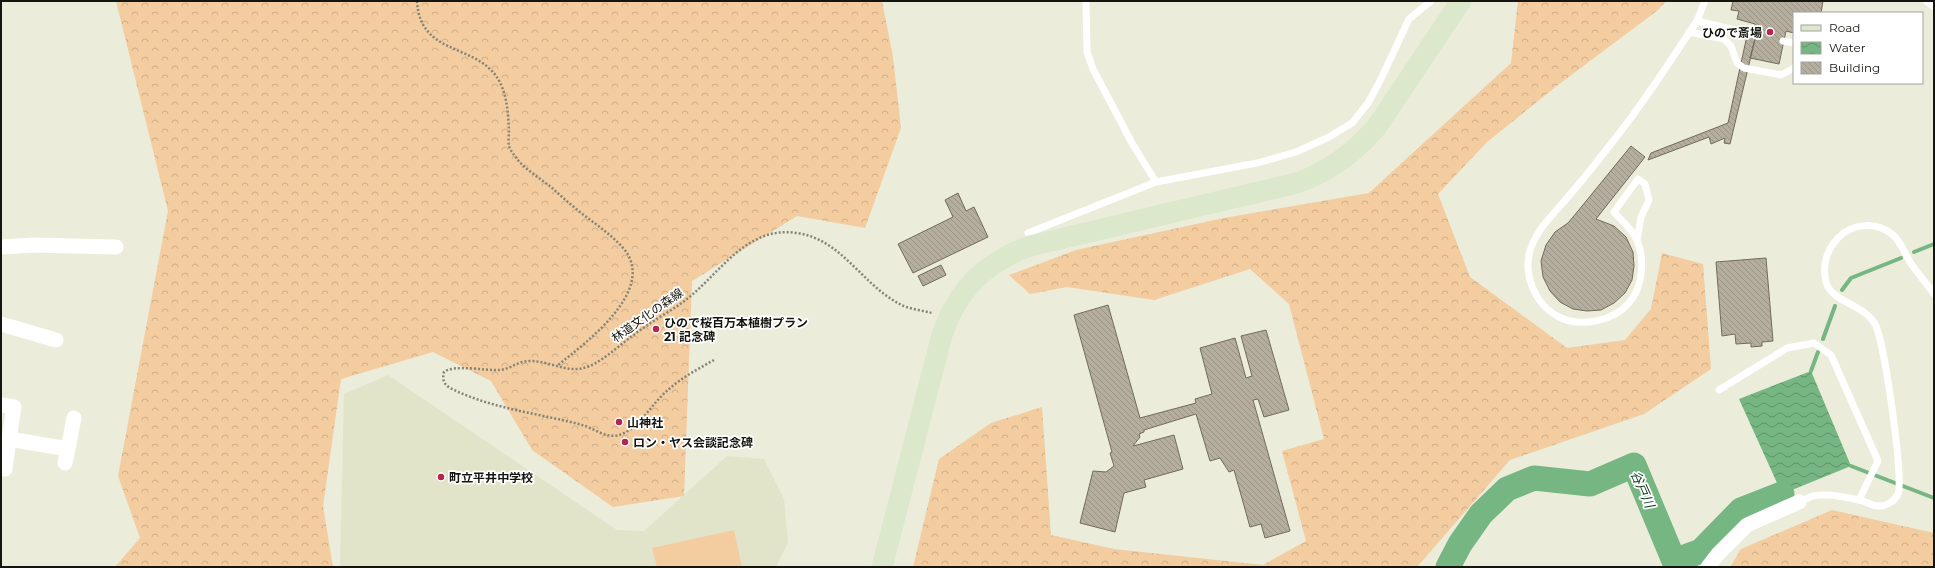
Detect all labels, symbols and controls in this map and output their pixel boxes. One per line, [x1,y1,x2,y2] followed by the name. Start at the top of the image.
[1793,12,1923,84] legend
[1829,20,1860,35] text: Road
[1702,25,1762,40] place label: ひので斎場
[1765,27,1775,37] marker: ひので斎場
[1829,40,1866,55] text: Water
[1829,60,1880,75] text: Building
[608,285,686,345] street label: 林道文化の森線
[664,315,808,344] place label: ひので桜百万本植樹プラン 21 記念碑
[651,324,661,334] marker: ひので桜百万本植樹プラン 21 記念碑
[627,415,663,430] place label: 山神社
[614,417,624,427] marker: 山神社
[633,435,753,450] place label: ロン・ヤス会談記念碑
[620,437,630,447] marker: ロン・ヤス会談記念碑
[1628,468,1659,512] water label: 谷戸川
[449,470,533,485] place label: 町立平井中学校
[436,472,446,482] marker: 町立平井中学校

